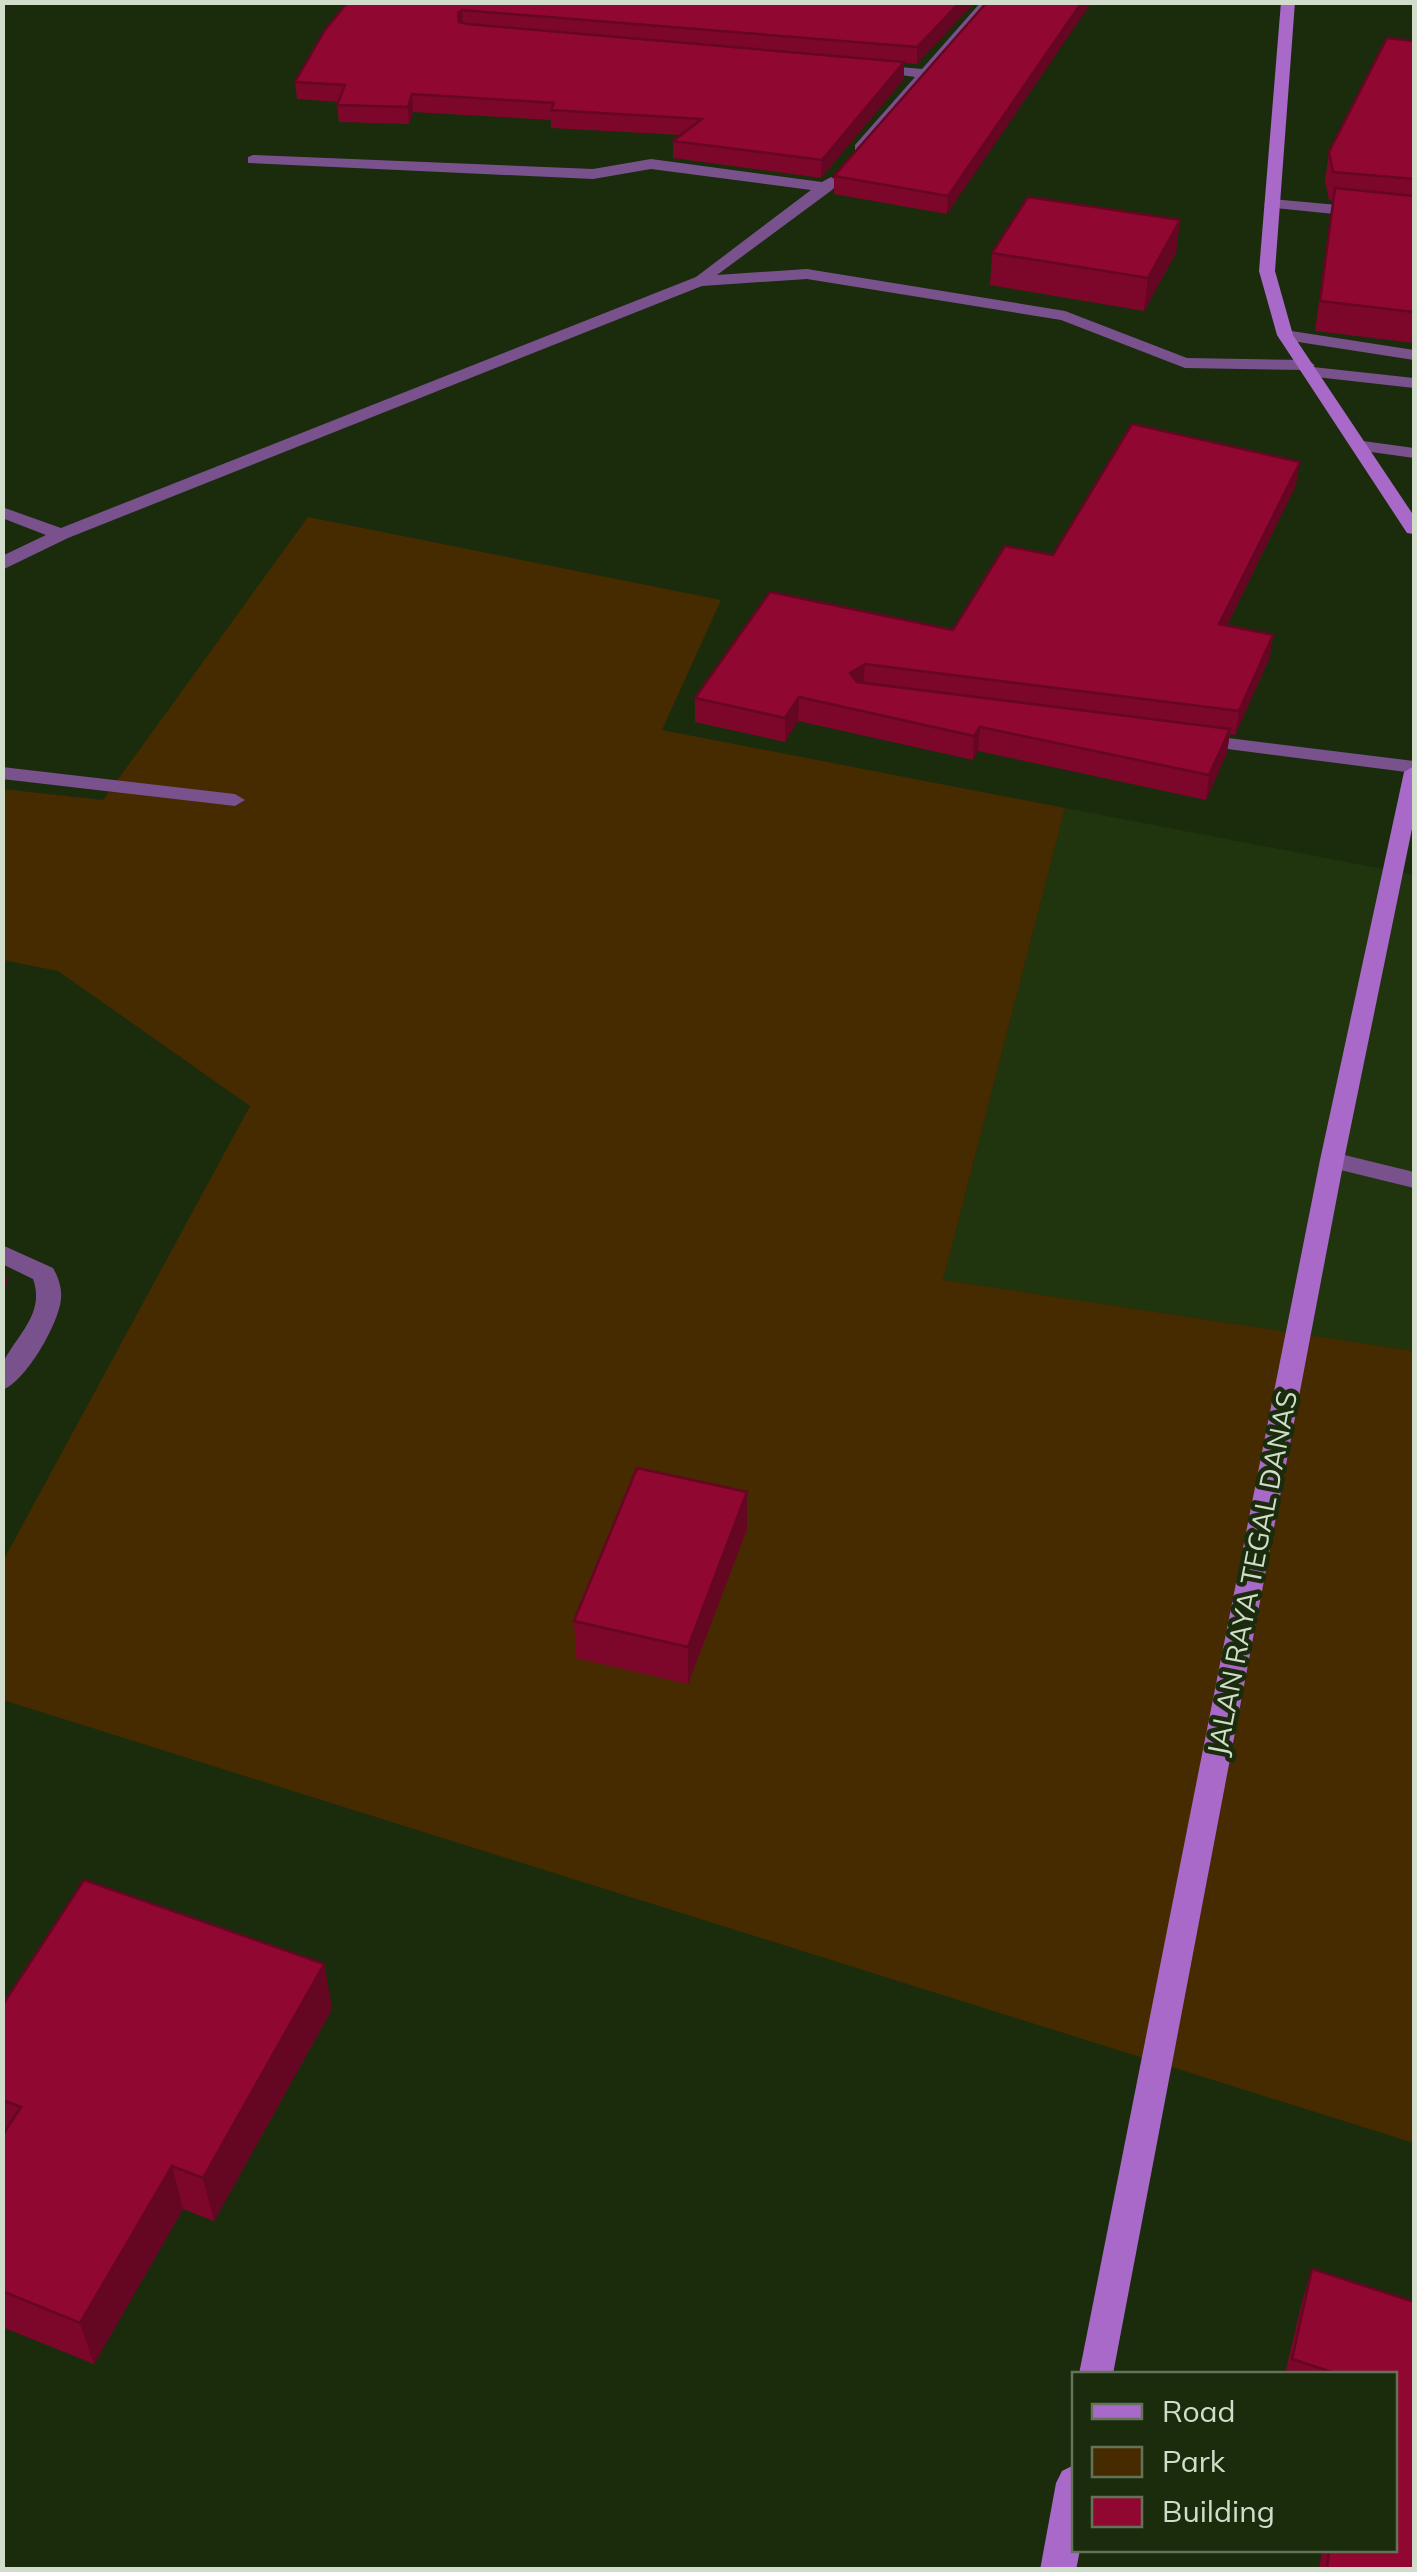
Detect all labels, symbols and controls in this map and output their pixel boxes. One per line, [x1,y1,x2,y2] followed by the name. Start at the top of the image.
[1199,1387,1304,1758] street label: JALAN RAYA TEGAL DANAS
[1072,2372,1397,2552] legend
[1162,2392,1236,2430] text: Road
[1162,2442,1226,2480] text: Park
[1162,2492,1275,2530] text: Building

